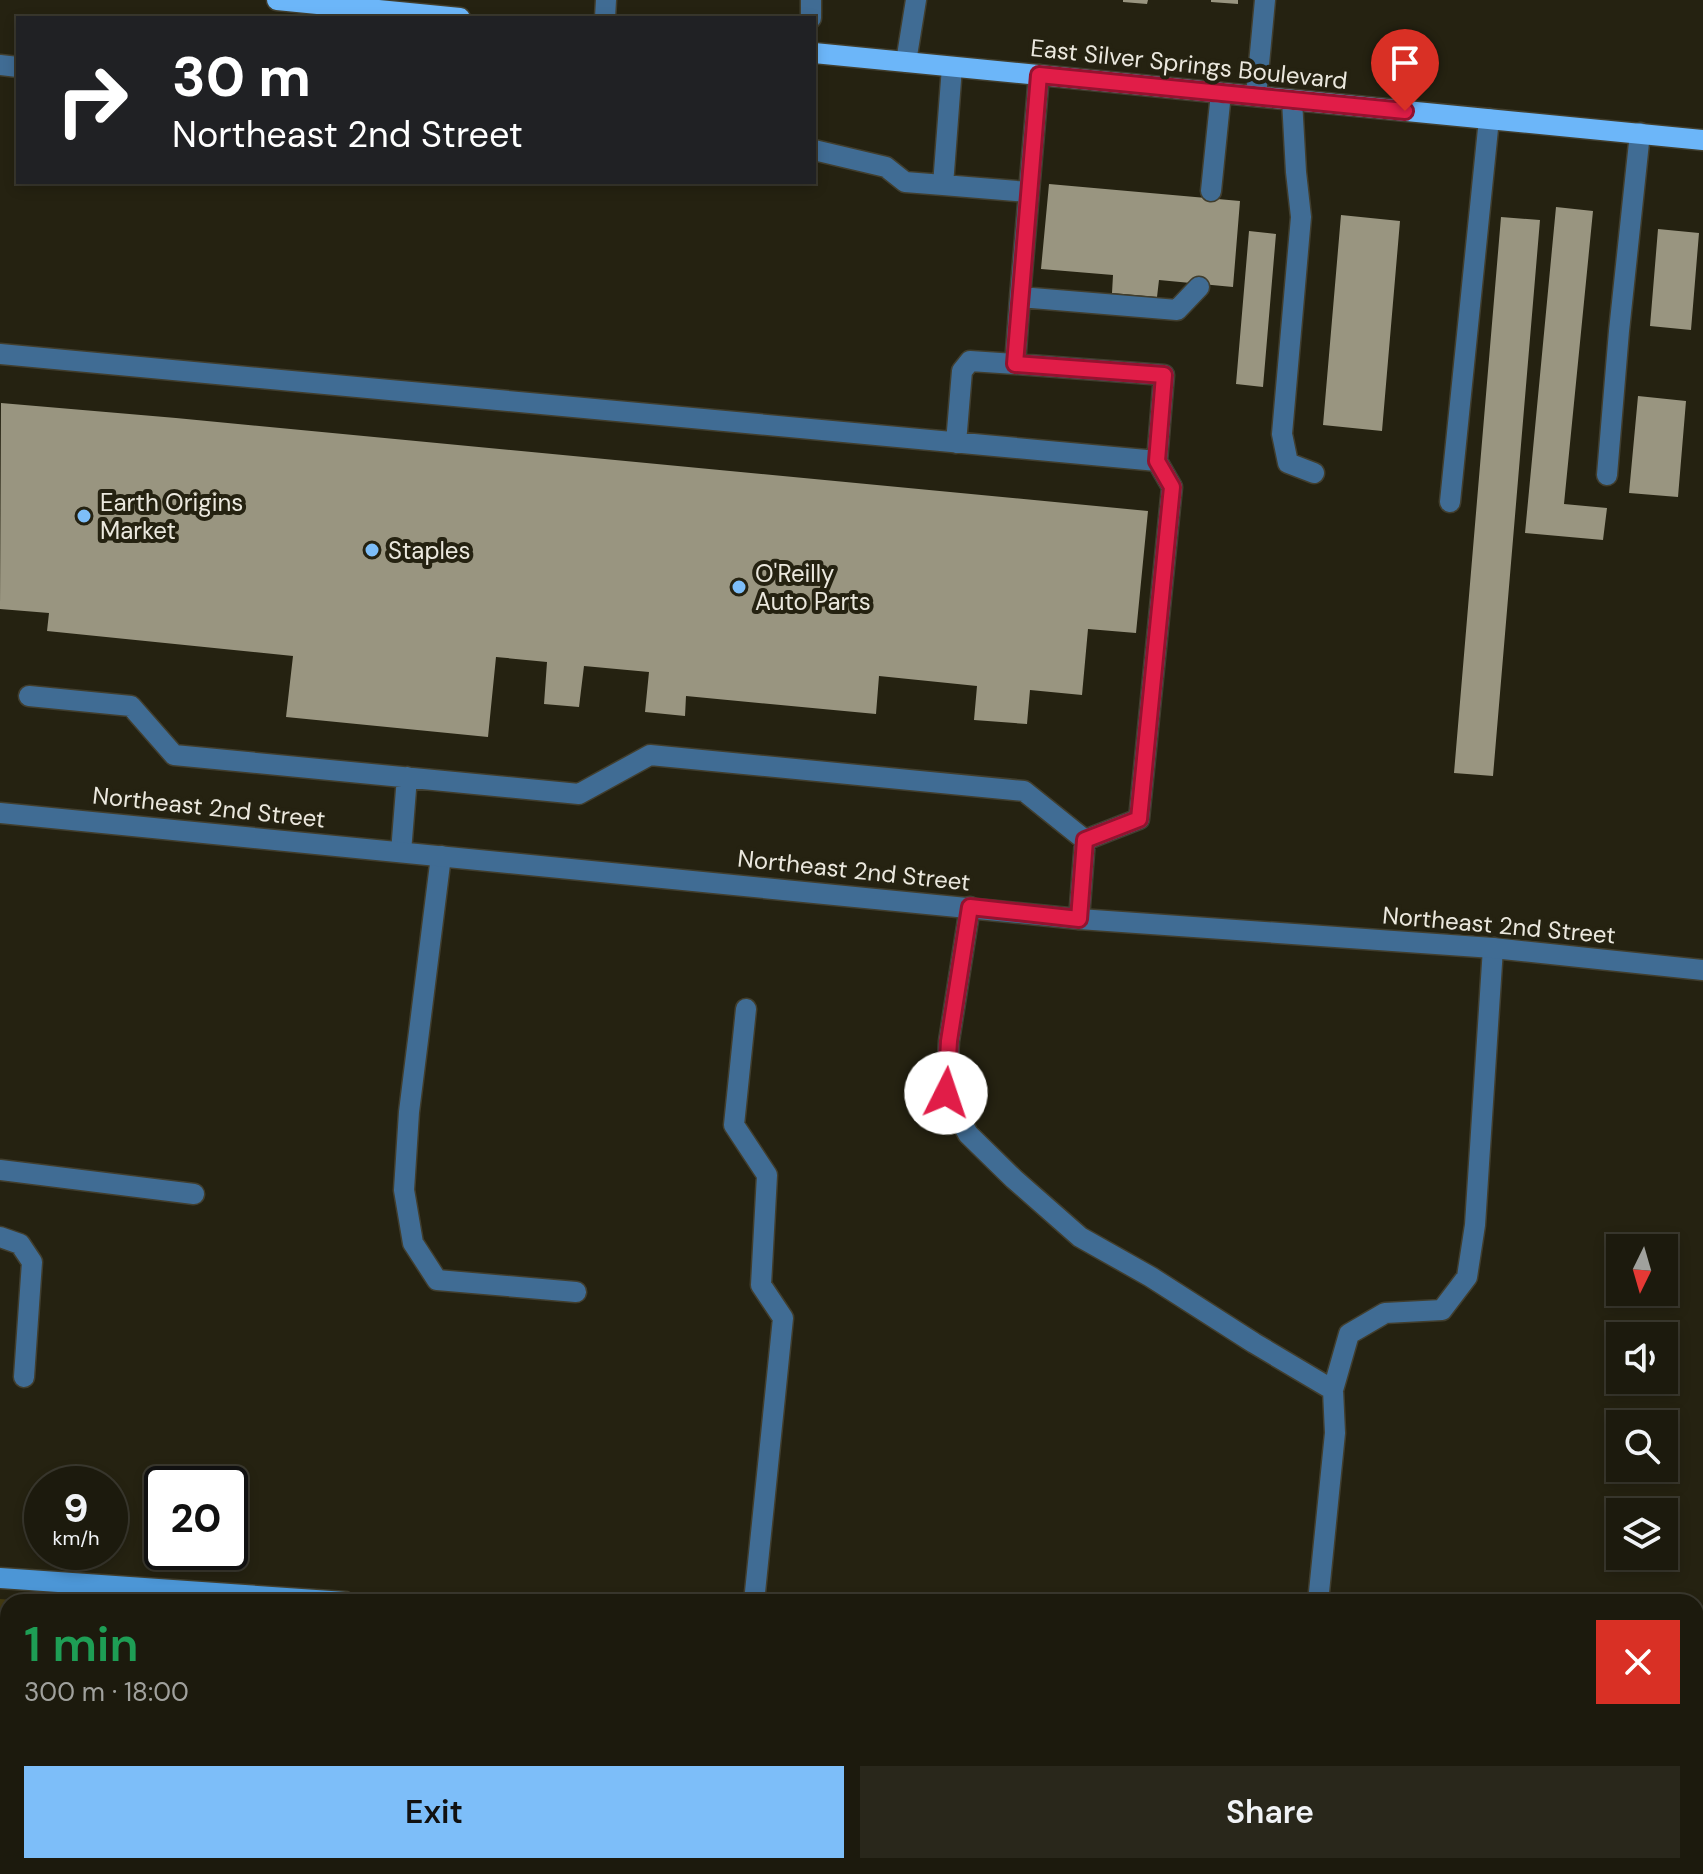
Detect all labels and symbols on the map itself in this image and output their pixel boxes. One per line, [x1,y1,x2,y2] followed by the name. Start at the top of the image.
[1371,29,1439,111] pin
[1029,32,1349,96] street label: East Silver Springs Boulevard
[100,487,243,546] place label: Earth Origins Market
[75,507,93,525] marker: Earth Origins Market
[388,535,470,566] place label: Staples
[363,541,381,559] marker: Staples
[755,558,871,617] place label: O'Reilly Auto Parts
[730,578,748,596] marker: O'Reilly Auto Parts
[91,779,327,835] street label: Northeast 2nd Street
[736,842,972,898] street label: Northeast 2nd Street
[1381,899,1617,951] street label: Northeast 2nd Street
[904,1051,988,1135] position arrow
[1606,1234,1678,1306] north arrow
[144,1466,248,1570] speed limit sign: 20

